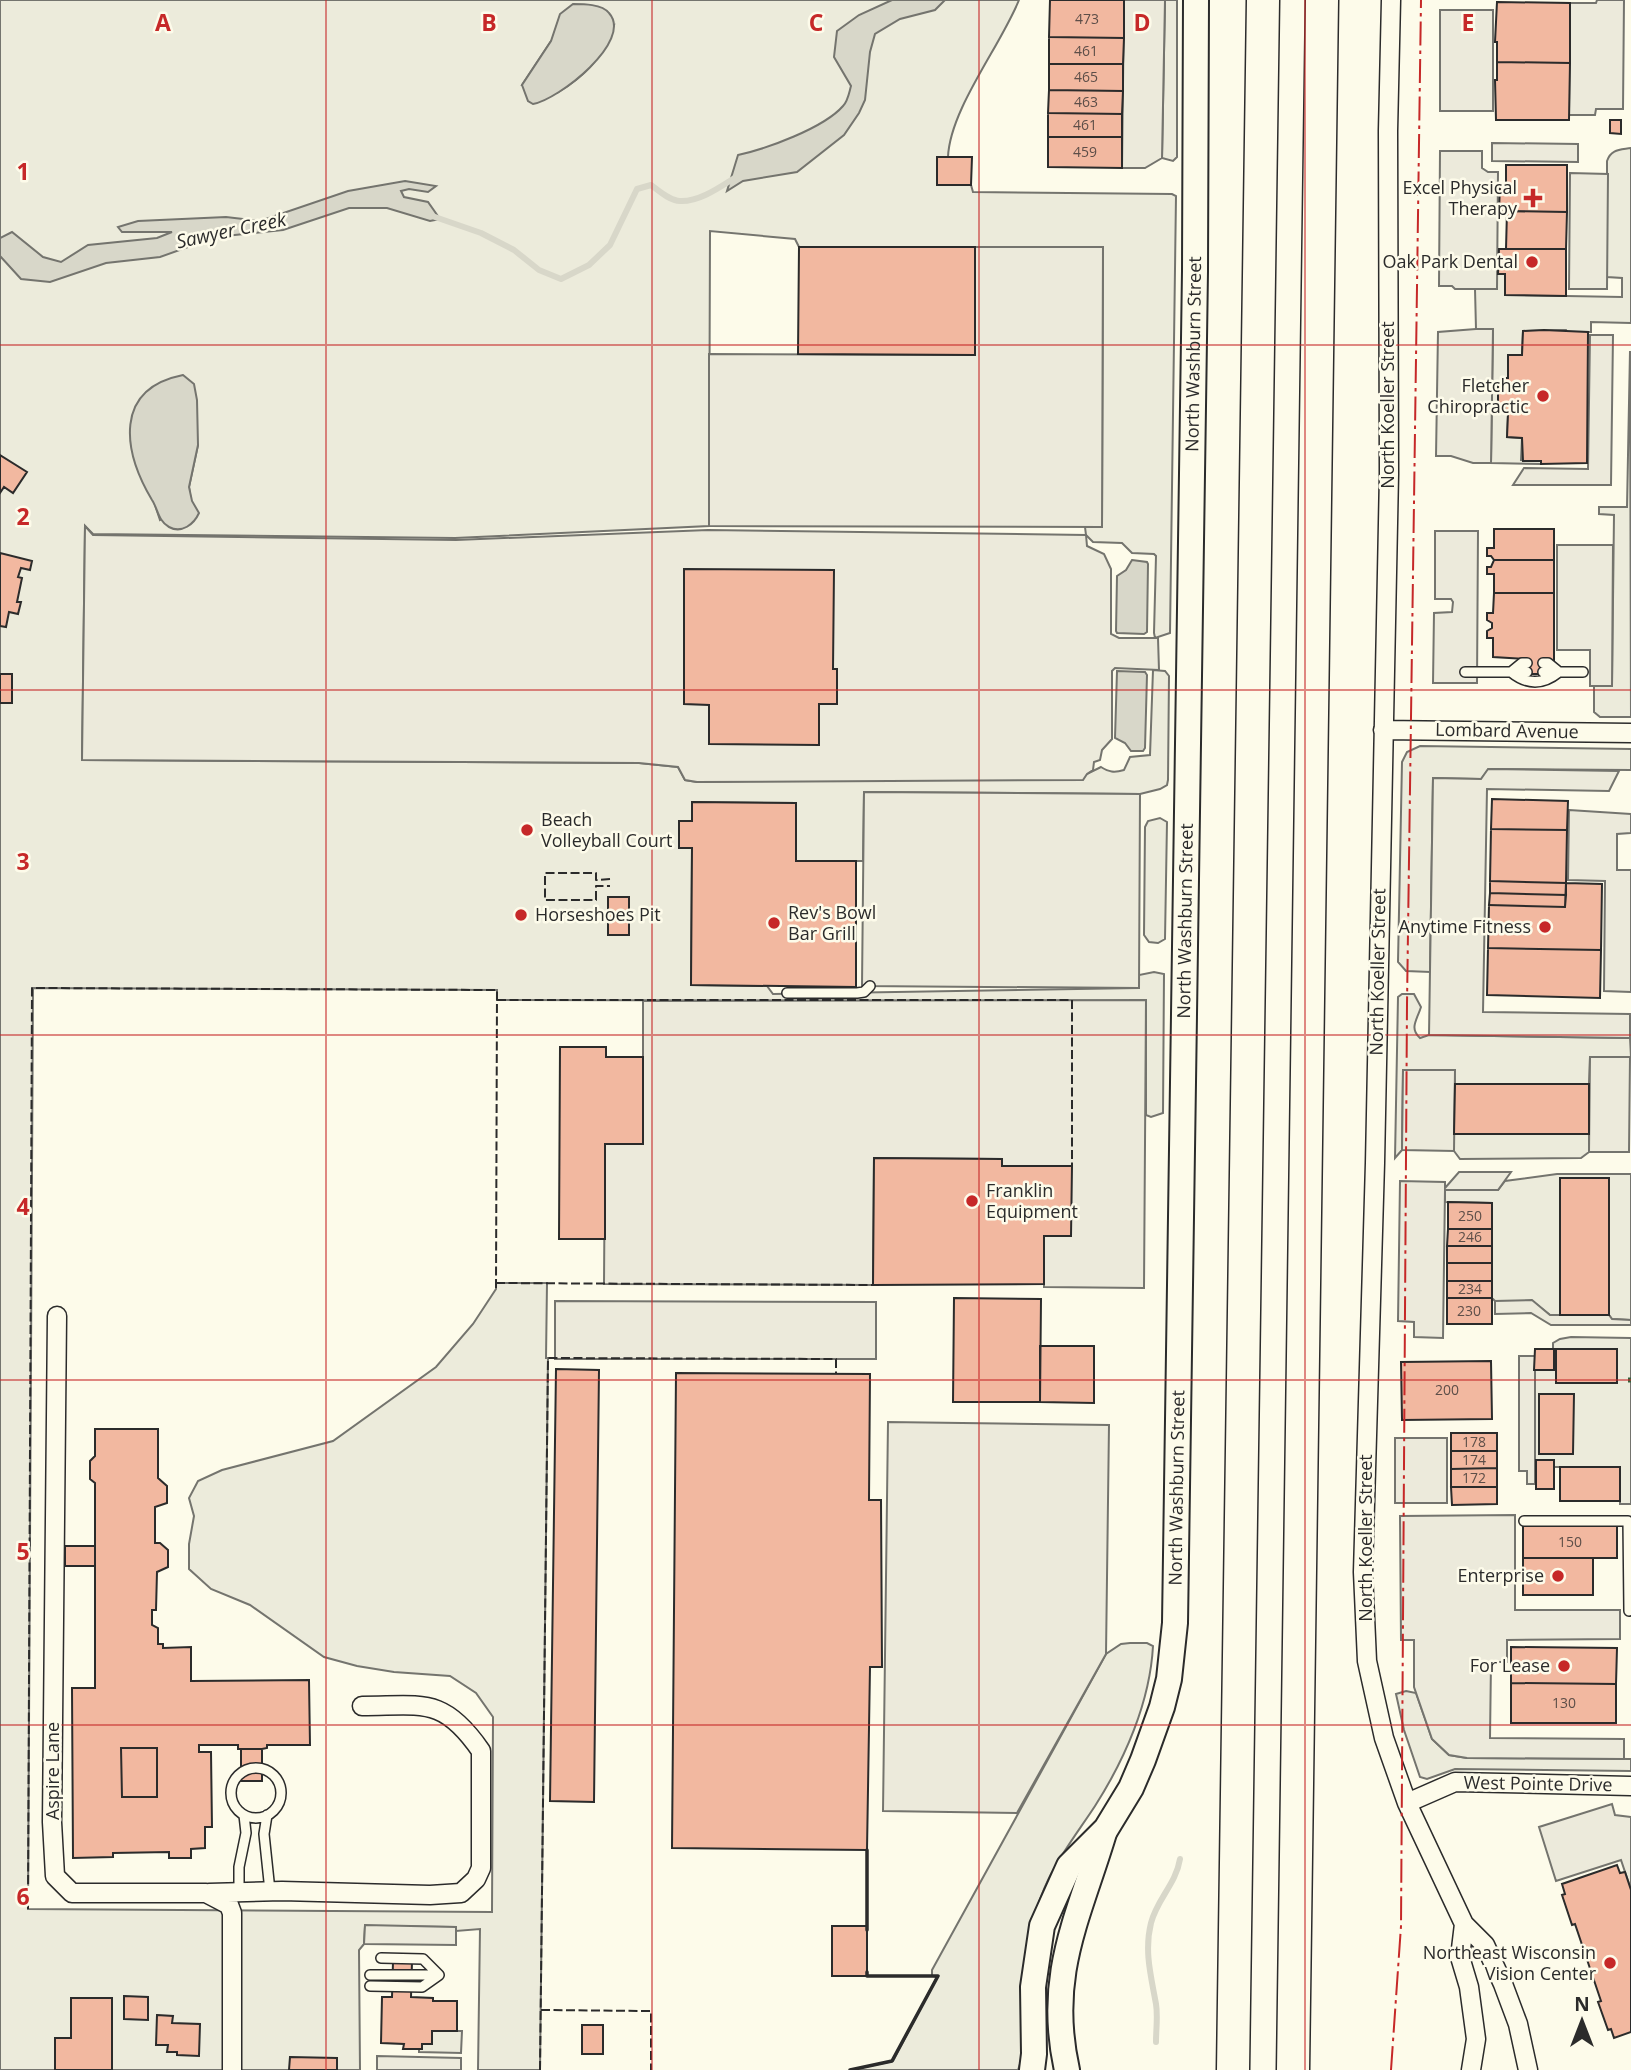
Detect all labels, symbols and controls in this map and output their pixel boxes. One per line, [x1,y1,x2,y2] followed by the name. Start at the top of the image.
[155,6,171,38] text: A
[481,6,497,38] text: B
[809,6,823,38] text: C
[1133,6,1151,38] text: D
[1462,6,1474,38] text: E
[1075,9,1099,28] house number: 473
[1074,41,1098,60] house number: 461
[1074,67,1098,86] house number: 465
[1074,92,1098,111] house number: 463
[1073,115,1097,134] house number: 461
[1073,142,1097,161] house number: 459
[16,155,30,187] text: 1
[1402,175,1518,220] place label: Excel Physical Therapy
[1523,188,1543,208] marker: Excel Physical Therapy
[174,206,289,254] water label: Sawyer Creek
[1382,249,1518,273] place label: Oak Park Dental
[1524,254,1540,270] marker: Oak Park Dental
[1179,256,1206,452] street label: North Washburn Street
[1375,321,1399,489] street label: North Koeller Street
[1427,373,1530,418] place label: Fletcher Chiropractic
[1535,388,1551,404] marker: Fletcher Chiropractic
[16,500,30,532] text: 2
[1435,717,1579,743] street label: Lombard Avenue
[541,807,673,852] place label: Beach Volleyball Court
[519,822,535,838] marker: Beach Volleyball Court
[1171,823,1198,1019] street label: North Washburn Street
[16,845,30,877] text: 3
[1364,888,1390,1056] street label: North Koeller Street
[788,900,876,945] place label: Rev's Bowl Bar Grill
[535,902,661,926] place label: Horseshoes Pit
[513,907,529,923] marker: Horseshoes Pit
[1399,914,1531,938] place label: Anytime Fitness
[766,915,782,931] marker: Rev's Bowl Bar Grill
[1537,919,1553,935] marker: Anytime Fitness
[986,1178,1078,1223] place label: Franklin Equipment
[16,1190,30,1222] text: 4
[964,1193,980,1209] marker: Franklin Equipment
[1458,1206,1482,1225] house number: 250
[1458,1227,1482,1246] house number: 246
[1458,1279,1482,1298] house number: 234
[1457,1301,1481,1320] house number: 230
[1435,1380,1459,1399] house number: 200
[1163,1390,1189,1586] street label: North Washburn Street
[1462,1432,1486,1451] house number: 178
[1462,1450,1486,1469] house number: 174
[1353,1454,1377,1622] street label: North Koeller Street
[1462,1468,1486,1487] house number: 172
[1558,1532,1582,1551] house number: 150
[16,1535,30,1567] text: 5
[1457,1563,1544,1587] place label: Enterprise
[1550,1568,1566,1584] marker: Enterprise
[1470,1653,1550,1677] place label: For Lease
[1556,1658,1572,1674] marker: For Lease
[1552,1693,1576,1712] house number: 130
[40,1722,64,1820] street label: Aspire Lane
[1463,1770,1613,1796] street label: West Pointe Drive
[16,1880,30,1912] text: 6
[1423,1940,1597,1985] place label: Northeast Wisconsin Vision Center
[1602,1955,1618,1971] marker: Northeast Wisconsin Vision Center
[1547,1986,1617,2056] north arrow
[1574,1991,1590,2017] text: N

